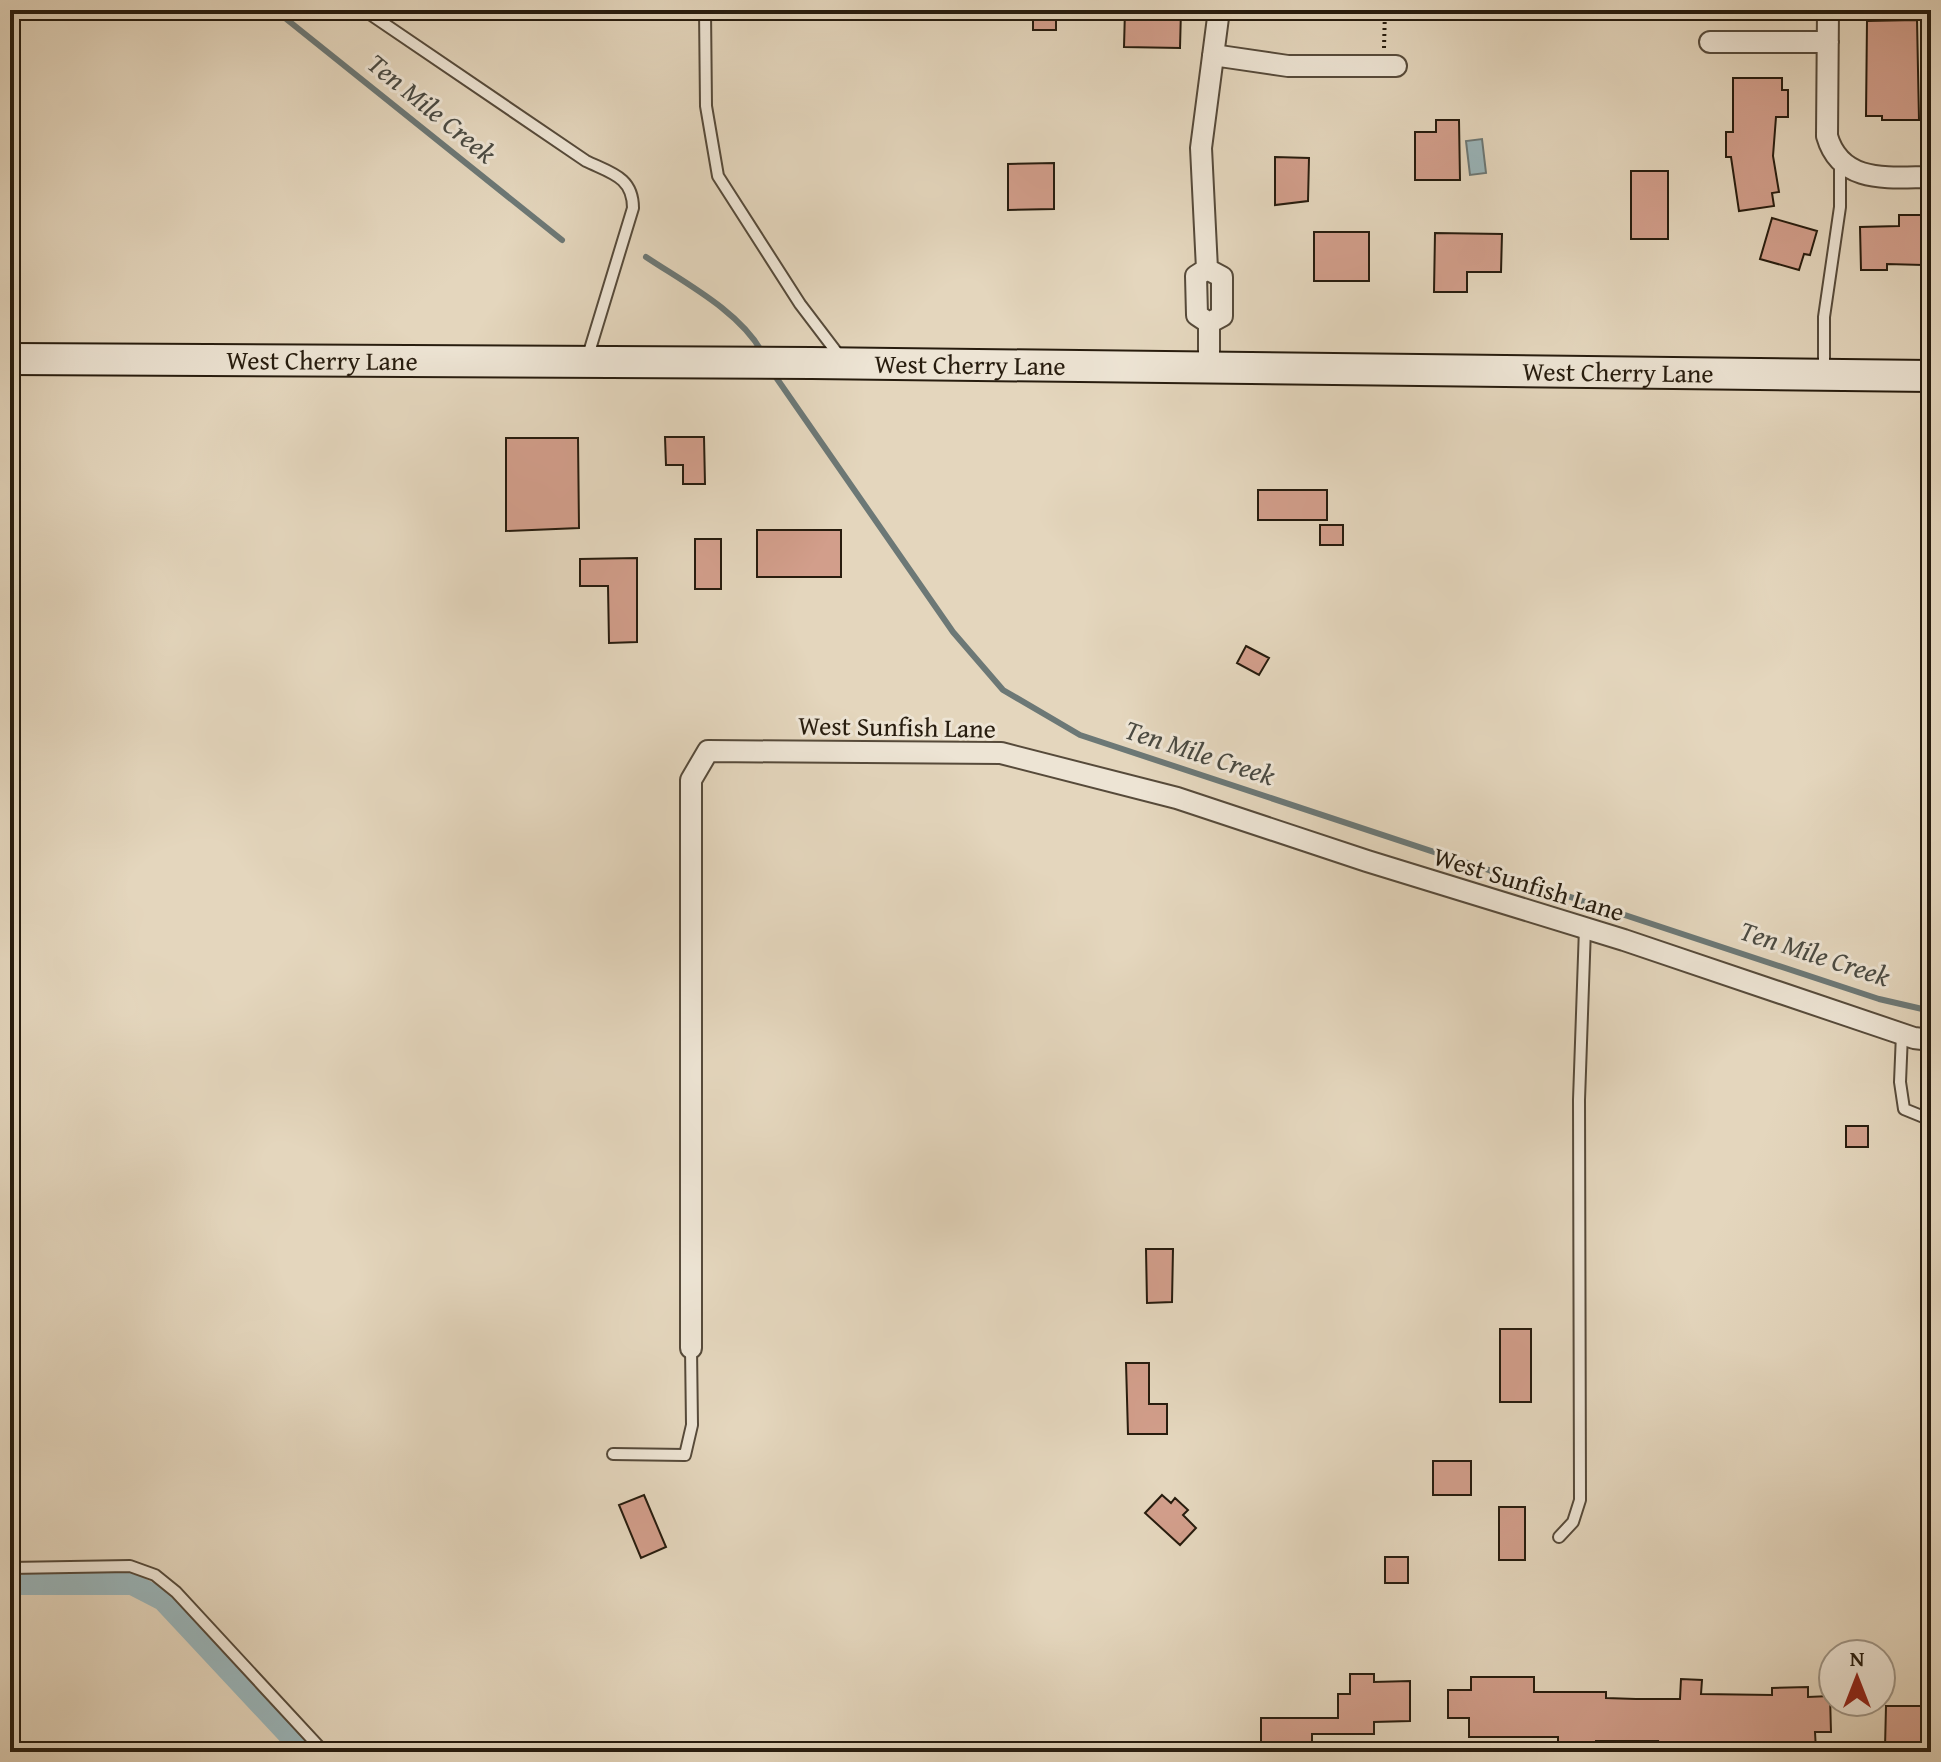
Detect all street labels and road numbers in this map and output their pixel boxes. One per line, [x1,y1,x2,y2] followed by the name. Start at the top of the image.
[226,340,418,380] street label: West Cherry Lane
[874,344,1066,385] street label: West Cherry Lane
[1522,351,1714,392] street label: West Cherry Lane
[798,705,996,748] street label: West Sunfish Lane
[1429,836,1629,931] street label: West Sunfish Lane

